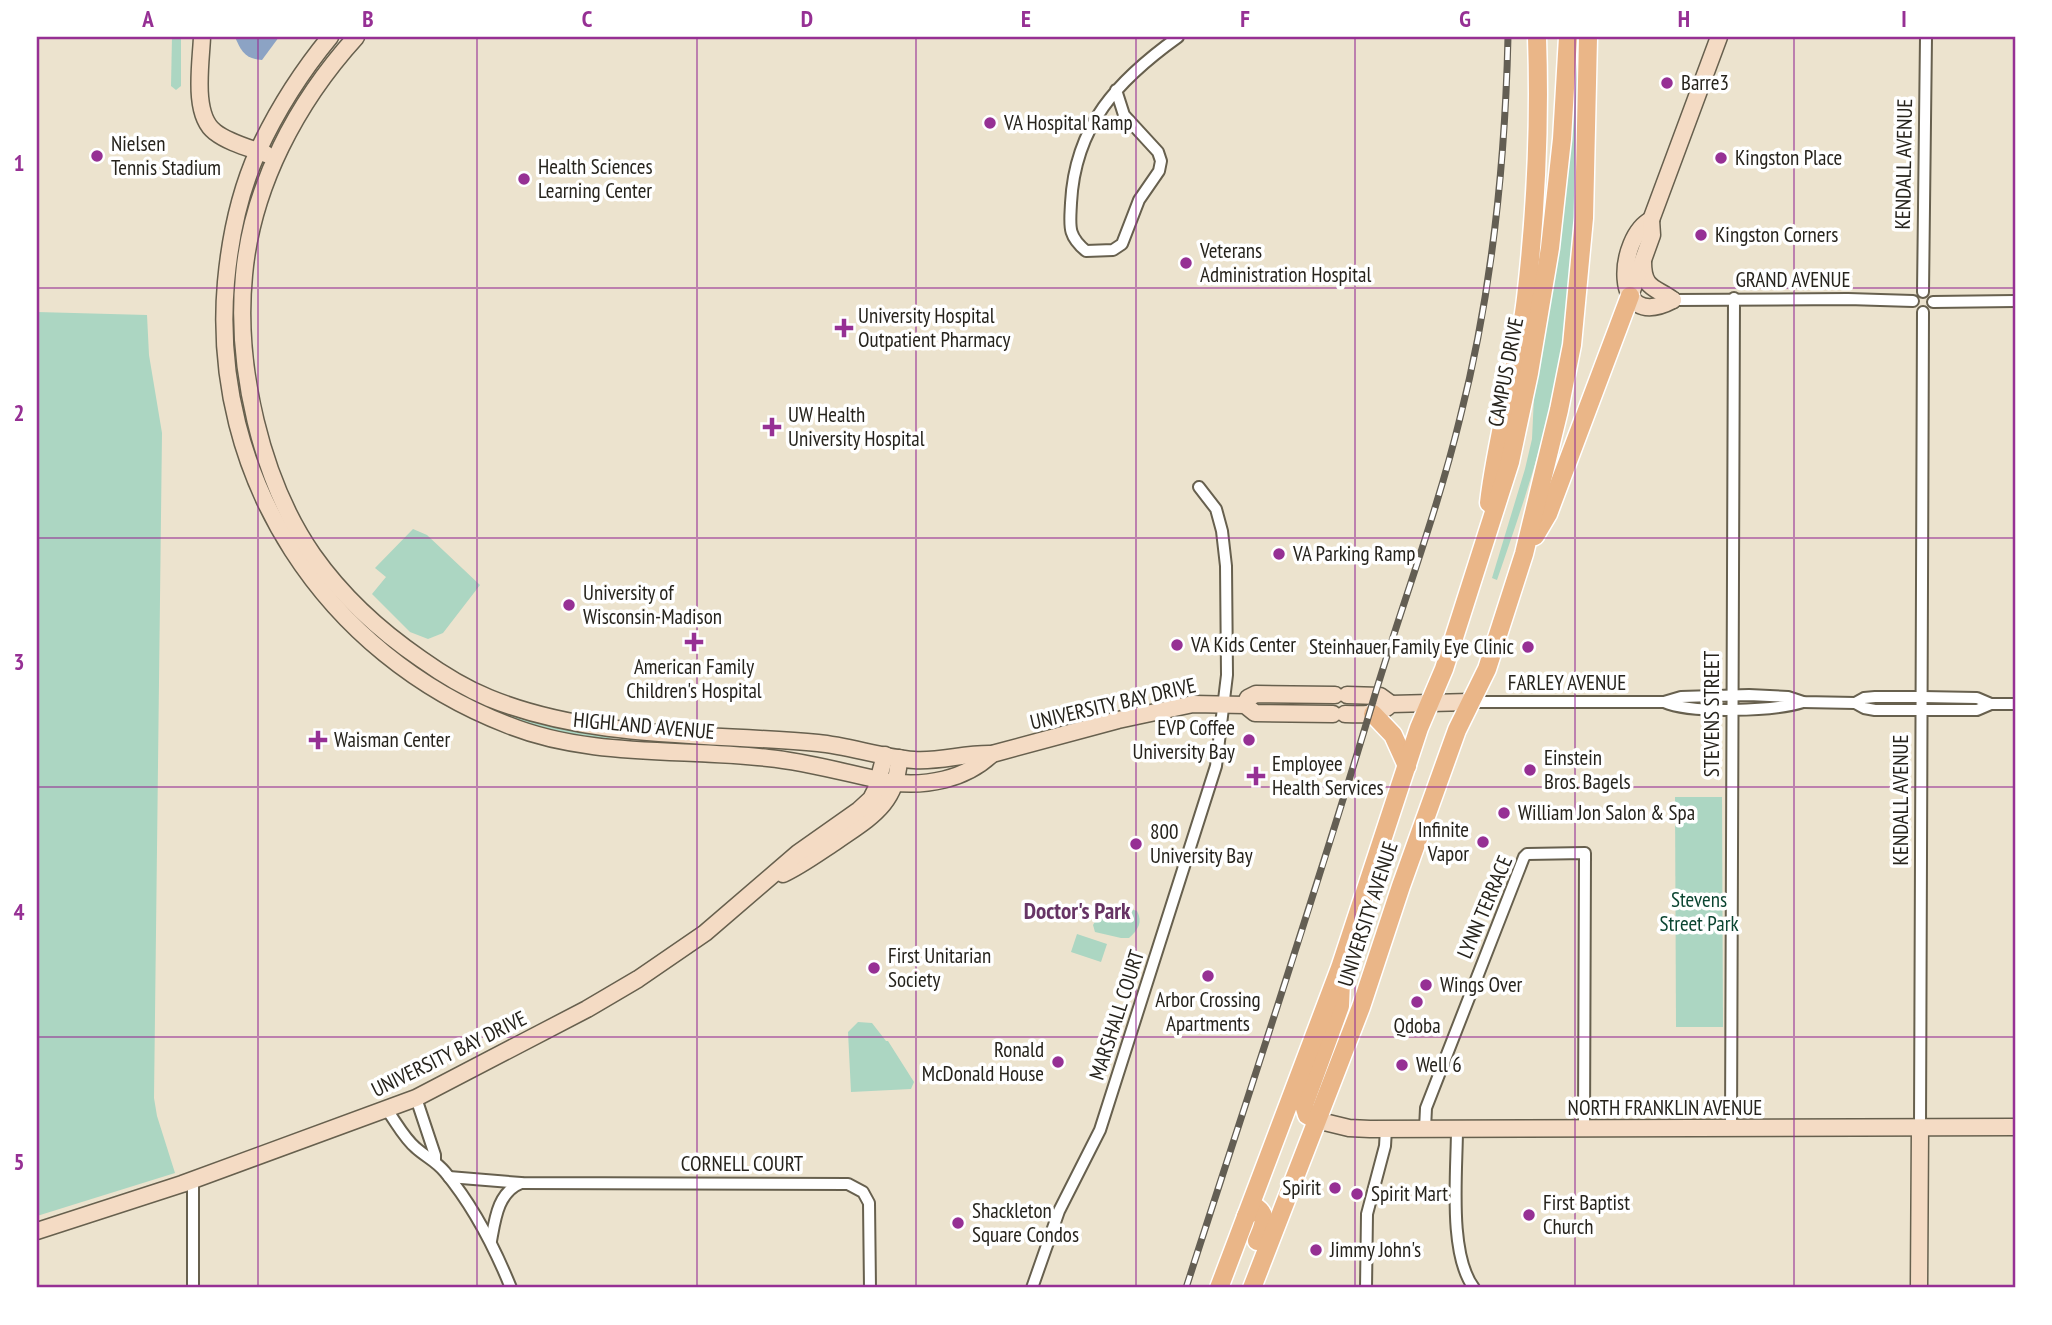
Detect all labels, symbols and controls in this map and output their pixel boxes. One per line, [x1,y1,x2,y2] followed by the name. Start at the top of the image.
[141,4,154,33] text: A
[362,4,374,33] text: B
[582,4,593,33] text: C
[801,4,813,33] text: D
[1021,4,1031,33] text: E
[1240,4,1250,33] text: F
[1459,4,1471,33] text: G
[1678,4,1690,33] text: H
[1901,4,1907,33] text: I
[1681,69,1729,96] place label: Barre3
[1659,75,1675,91] marker: Barre3
[1889,98,1918,230] street label: KENDALL AVENUE
[1003,109,1133,136] place label: VA Hospital Ramp
[982,115,998,131] marker: VA Hospital Ramp
[111,130,221,181] place label: Nielsen Tennis Stadium
[1735,144,1842,171] place label: Kingston Place
[14,148,25,177] text: 1
[89,148,105,164] marker: Nielsen Tennis Stadium
[1713,150,1729,166] marker: Kingston Place
[538,153,653,204] place label: Health Sciences Learning Center
[516,171,532,187] marker: Health Sciences Learning Center
[1715,221,1838,248] place label: Kingston Corners
[1693,227,1709,243] marker: Kingston Corners
[1199,237,1371,288] place label: Veterans Administration Hospital
[1178,255,1194,271] marker: Veterans Administration Hospital
[1735,266,1851,293] street label: GRAND AVENUE
[858,302,1011,353] place label: University Hospital Outpatient Pharmacy
[1482,315,1529,429] street label: CAMPUS DRIVE
[836,320,852,336] marker: University Hospital Outpatient Pharmacy
[14,398,25,427] text: 2
[788,401,925,452] place label: UW Health University Hospital
[762,417,782,437] marker: UW Health University Hospital
[1292,540,1415,567] place label: VA Parking Ramp
[1271,546,1287,562] marker: VA Parking Ramp
[583,579,722,630] place label: University of Wisconsin-Madison
[561,597,577,613] marker: University of Wisconsin-Madison
[1190,631,1296,658] place label: VA Kids Center
[684,632,704,652] marker: American Family Children's Hospital
[1309,633,1515,660] place label: Steinhauer Family Eye Clinic
[1169,637,1185,653] marker: VA Kids Center
[1520,639,1536,655] marker: Steinhauer Family Eye Clinic
[14,647,25,676] text: 3
[1698,650,1725,777] street label: STEVENS STREET
[626,653,762,704] place label: American Family Children's Hospital
[1508,669,1626,696] street label: FARLEY AVENUE
[1027,671,1198,736] street label: UNIVERSITY BAY DRIVE
[572,706,716,745] street label: HIGHLAND AVENUE
[1132,714,1235,765] place label: EVP Coffee University Bay
[334,726,450,753] place label: Waisman Center
[308,730,328,750] marker: Waisman Center
[1241,732,1257,748] marker: EVP Coffee University Bay
[1887,735,1914,865] street label: KENDALL AVENUE
[1544,744,1631,795] place label: Einstein Bros. Bagels
[1272,750,1384,801] place label: Employee Health Services
[1522,762,1538,778] marker: Einstein Bros. Bagels
[1246,766,1266,786] marker: Employee Health Services
[1518,799,1695,826] place label: William Jon Salon & Spa
[1496,805,1512,821] marker: William Jon Salon & Spa
[1418,816,1469,867] place label: Infinite Vapor
[1150,818,1253,869] place label: 800 University Bay
[1475,834,1491,850] marker: Infinite Vapor
[1128,836,1144,852] marker: 800 University Bay
[1331,838,1404,990] street label: UNIVERSITY AVENUE
[1451,851,1518,962] street label: LYNN TERRACE
[1659,886,1739,937] park label: Stevens Street Park
[1024,896,1131,925] district label: Doctor's Park
[14,897,25,926] text: 4
[888,942,991,993] place label: First Unitarian Society
[1083,946,1150,1083] street label: MARSHALL COURT
[866,960,882,976] marker: First Unitarian Society
[1200,968,1216,984] marker: Arbor Crossing Apartments
[1440,971,1523,998] place label: Wings Over
[1418,977,1434,993] marker: Wings Over
[1155,986,1261,1037] place label: Arbor Crossing Apartments
[1409,994,1425,1010] marker: Qdoba
[367,1004,531,1103] street label: UNIVERSITY BAY DRIVE
[1393,1012,1441,1039] place label: Qdoba
[922,1036,1044,1087] place label: Ronald McDonald House
[1416,1051,1462,1078] place label: Well 6
[1050,1054,1066,1070] marker: Ronald McDonald House
[1394,1057,1410,1073] marker: Well 6
[1568,1094,1762,1121] street label: NORTH FRANKLIN AVENUE
[14,1147,25,1176] text: 5
[681,1150,804,1177] street label: CORNELL COURT
[1282,1174,1321,1201] place label: Spirit
[1327,1180,1343,1196] marker: Spirit
[1371,1180,1448,1207] place label: Spirit Mart
[1349,1186,1365,1202] marker: Spirit Mart
[1543,1189,1630,1240] place label: First Baptist Church
[972,1197,1079,1248] place label: Shackleton Square Condos
[1521,1207,1537,1223] marker: First Baptist Church
[950,1215,966,1231] marker: Shackleton Square Condos
[1329,1236,1421,1263] place label: Jimmy John's
[1308,1242,1324,1258] marker: Jimmy John's

